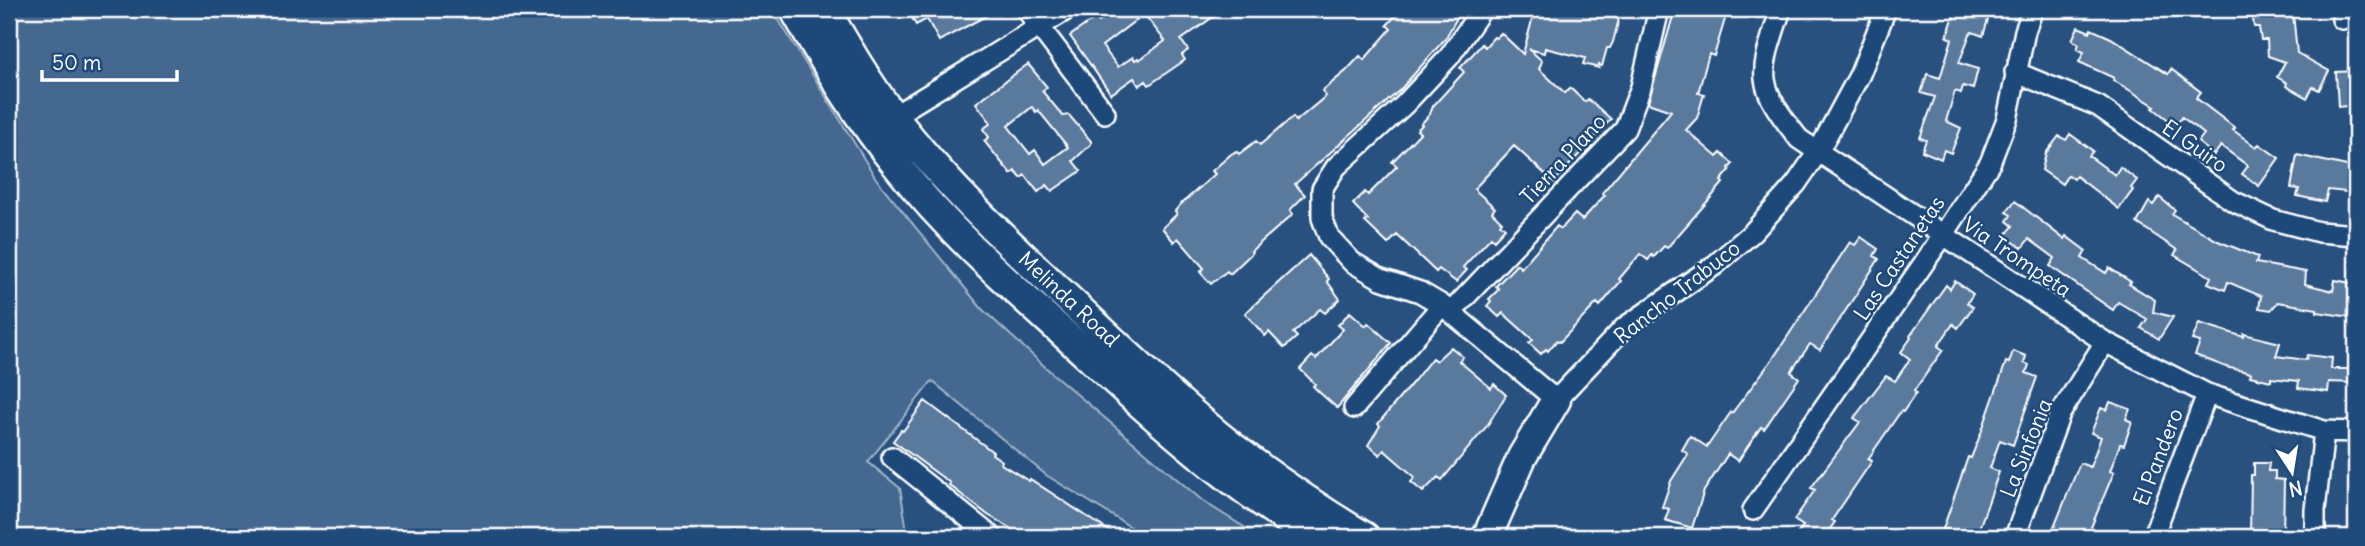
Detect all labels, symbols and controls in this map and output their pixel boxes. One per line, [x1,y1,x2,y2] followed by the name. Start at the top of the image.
[42,38,177,82] scale bar
[52,49,101,76] text: 50 m
[1514,108,1612,210] street label: Tierra Plano
[2157,114,2233,178] street label: El Guiro
[1847,191,1951,325] street label: Las Castanetas
[1958,211,2077,303] street label: Via Trompeta
[1608,234,1746,350] street label: Rancho Trabuco
[1013,245,1125,353] street label: Melinda Road
[1994,395,2058,501] street label: La Sinfonia
[2127,405,2189,509] street label: El Pandero
[2256,438,2326,508] north arrow
[2287,476,2304,502] text: N

